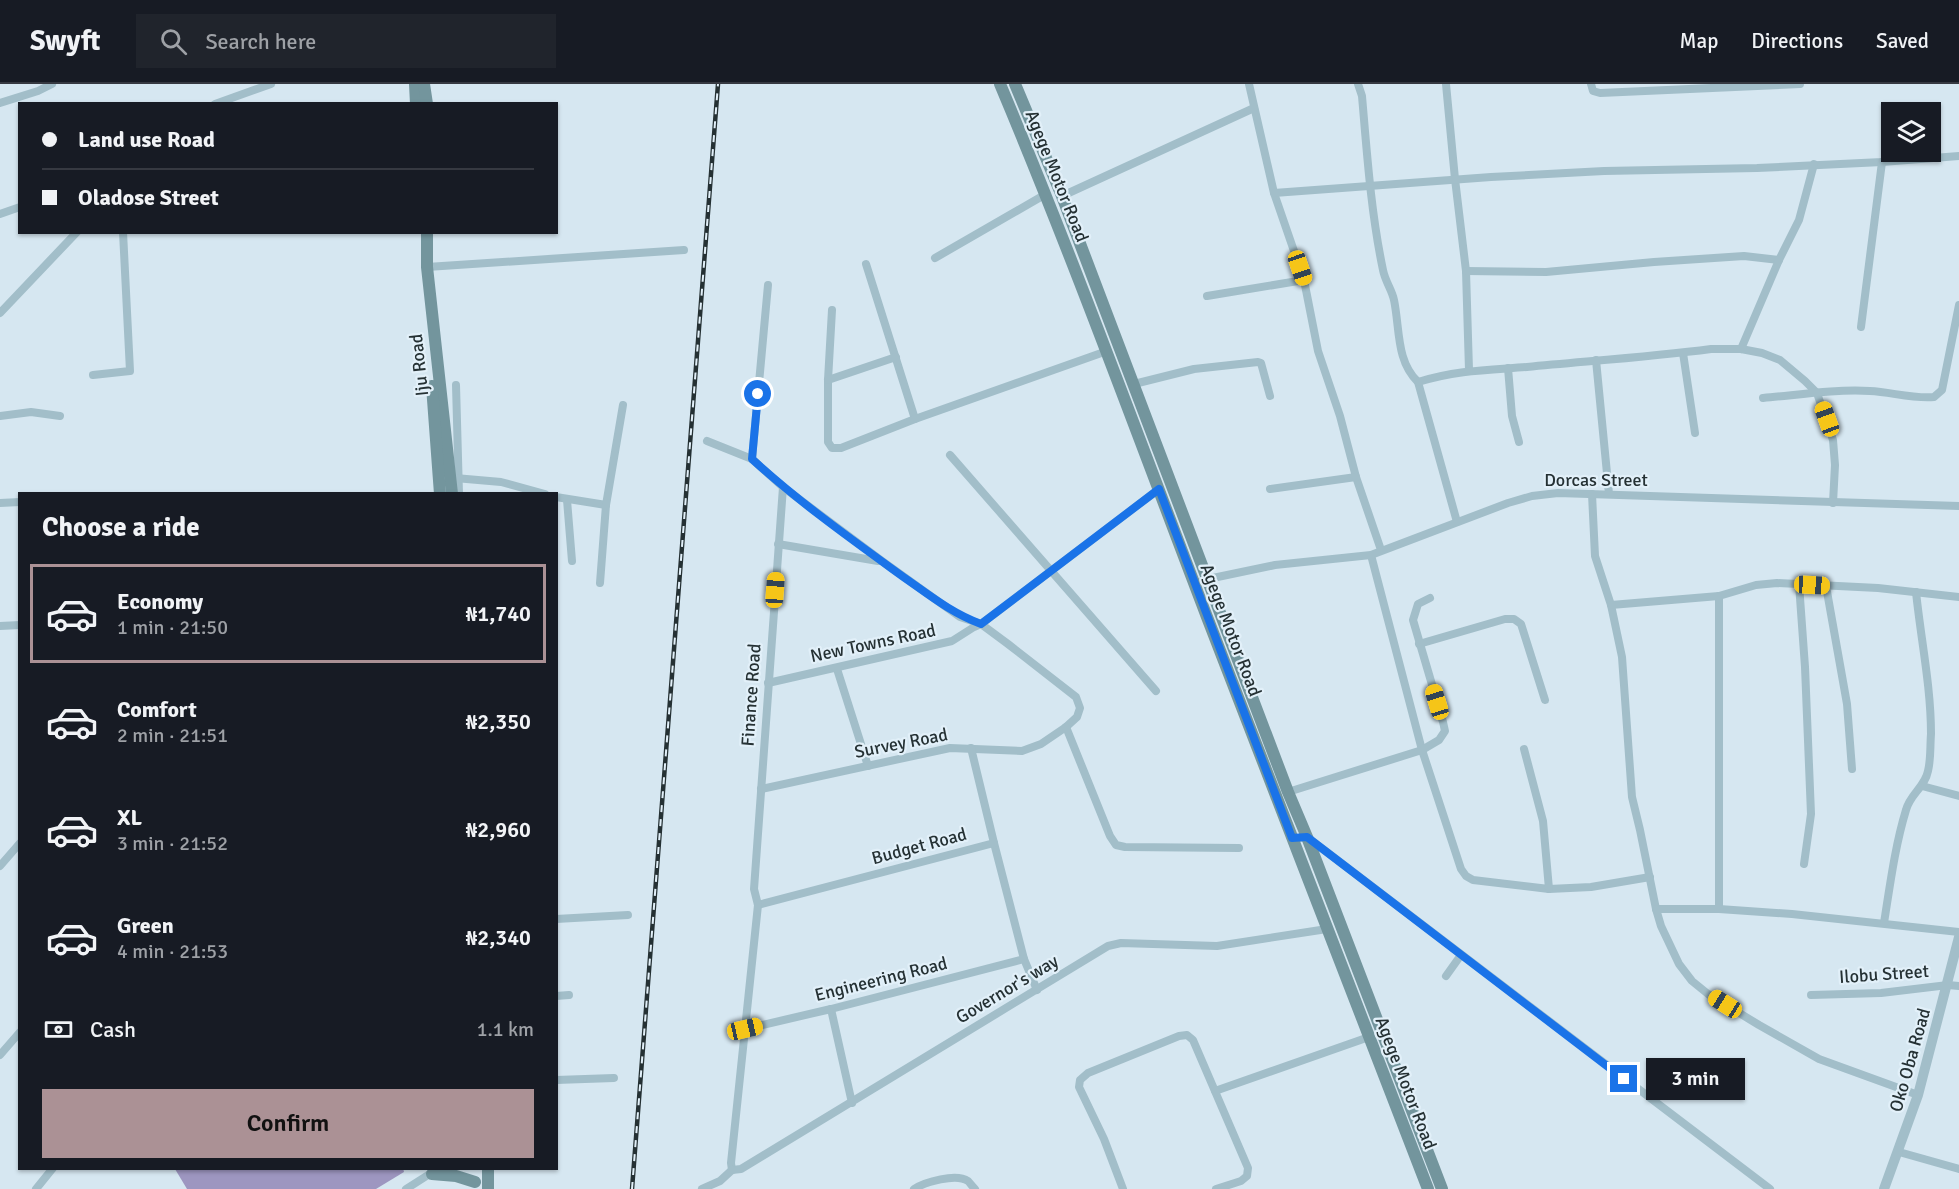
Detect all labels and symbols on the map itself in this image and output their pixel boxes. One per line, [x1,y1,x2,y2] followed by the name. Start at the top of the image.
[1021,107,1093,245] street label: Agege Motor Road
[1286,248,1314,288] car
[405,333,433,397] street label: Iju Road
[744,380,771,407] route start
[1812,399,1842,439] car
[1544,469,1648,491] street label: Dorcas Street
[1196,561,1266,699] street label: Agege Motor Road
[765,571,785,609] car
[1794,575,1830,595] car
[808,619,938,667] street label: New Towns Road
[736,643,766,747] street label: Finance Road
[1423,682,1451,722] car
[852,723,950,763] street label: Survey Road
[869,823,969,869] street label: Budget Road
[952,949,1063,1028] street label: Governor's way
[812,952,950,1006] street label: Engineering Road
[1838,960,1930,988] street label: Ilobu Street
[1705,987,1745,1021] car
[1885,1006,1935,1114] street label: Oko Oba Road
[1371,1014,1441,1152] street label: Agege Motor Road
[725,1016,765,1042] car
[1645,1058,1744,1100] callout: 3 min
[1610,1065,1637,1092] route end

